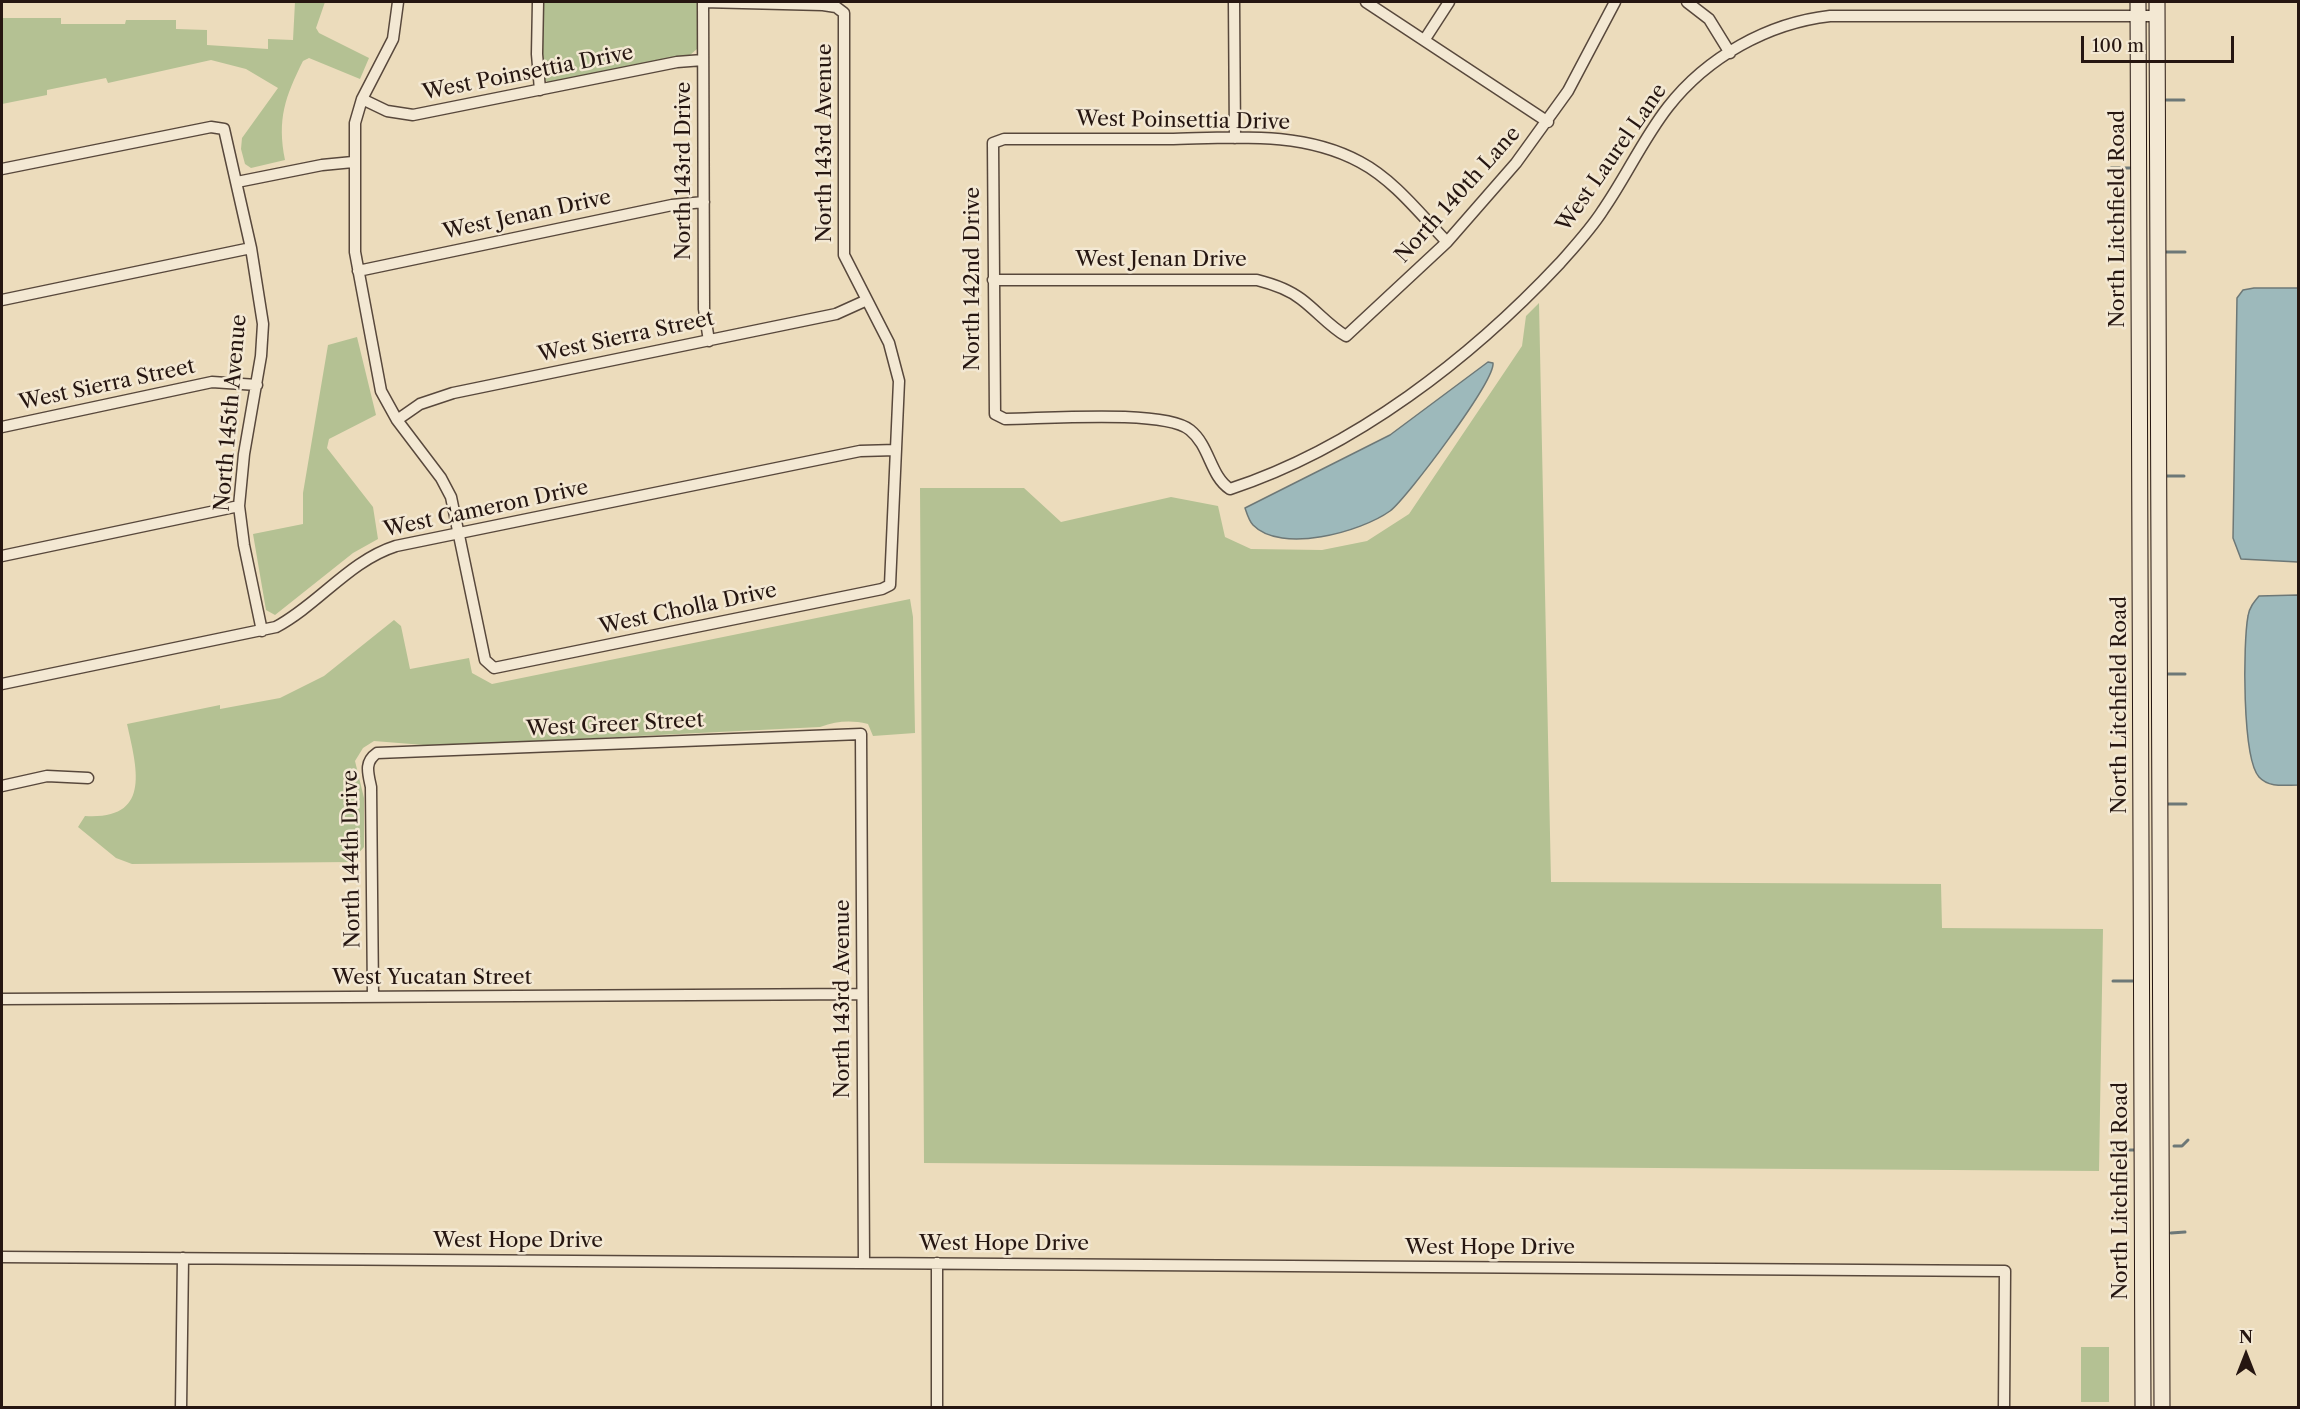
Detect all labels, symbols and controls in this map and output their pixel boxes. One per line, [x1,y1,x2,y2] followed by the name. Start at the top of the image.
[2084,24,2237,62] scale bar
[2092,35,2144,57] text: 100 m
[420,40,636,106] street label: West Poinsettia Drive
[812,44,838,242] street label: North 143rd Avenue
[1552,79,1672,237] street label: West Laurel Lane
[671,82,697,260] street label: North 143rd Drive
[1076,107,1290,135] street label: West Poinsettia Drive
[2105,110,2131,328] street label: North Litchfield Road
[1390,122,1526,268] street label: North 140th Lane
[441,185,613,245] street label: West Jenan Drive
[960,187,986,371] street label: North 142nd Drive
[1075,247,1247,273] street label: West Jenan Drive
[536,306,716,368] street label: West Sierra Street
[210,313,252,513] street label: North 145th Avenue
[17,354,197,416] street label: West Sierra Street
[381,475,591,543] street label: West Cameron Drive
[597,578,779,640] street label: West Cholla Drive
[2107,596,2133,814] street label: North Litchfield Road
[525,708,705,742] street label: West Greer Street
[338,770,366,948] street label: North 144th Drive
[830,900,856,1098] street label: North 143rd Avenue
[332,965,532,991] street label: West Yucatan Street
[2108,1082,2134,1300] street label: North Litchfield Road
[433,1228,603,1254] street label: West Hope Drive
[919,1231,1089,1257] street label: West Hope Drive
[1405,1235,1575,1261] street label: West Hope Drive
[2216,1325,2276,1385] north arrow
[2239,1327,2253,1347] text: N

